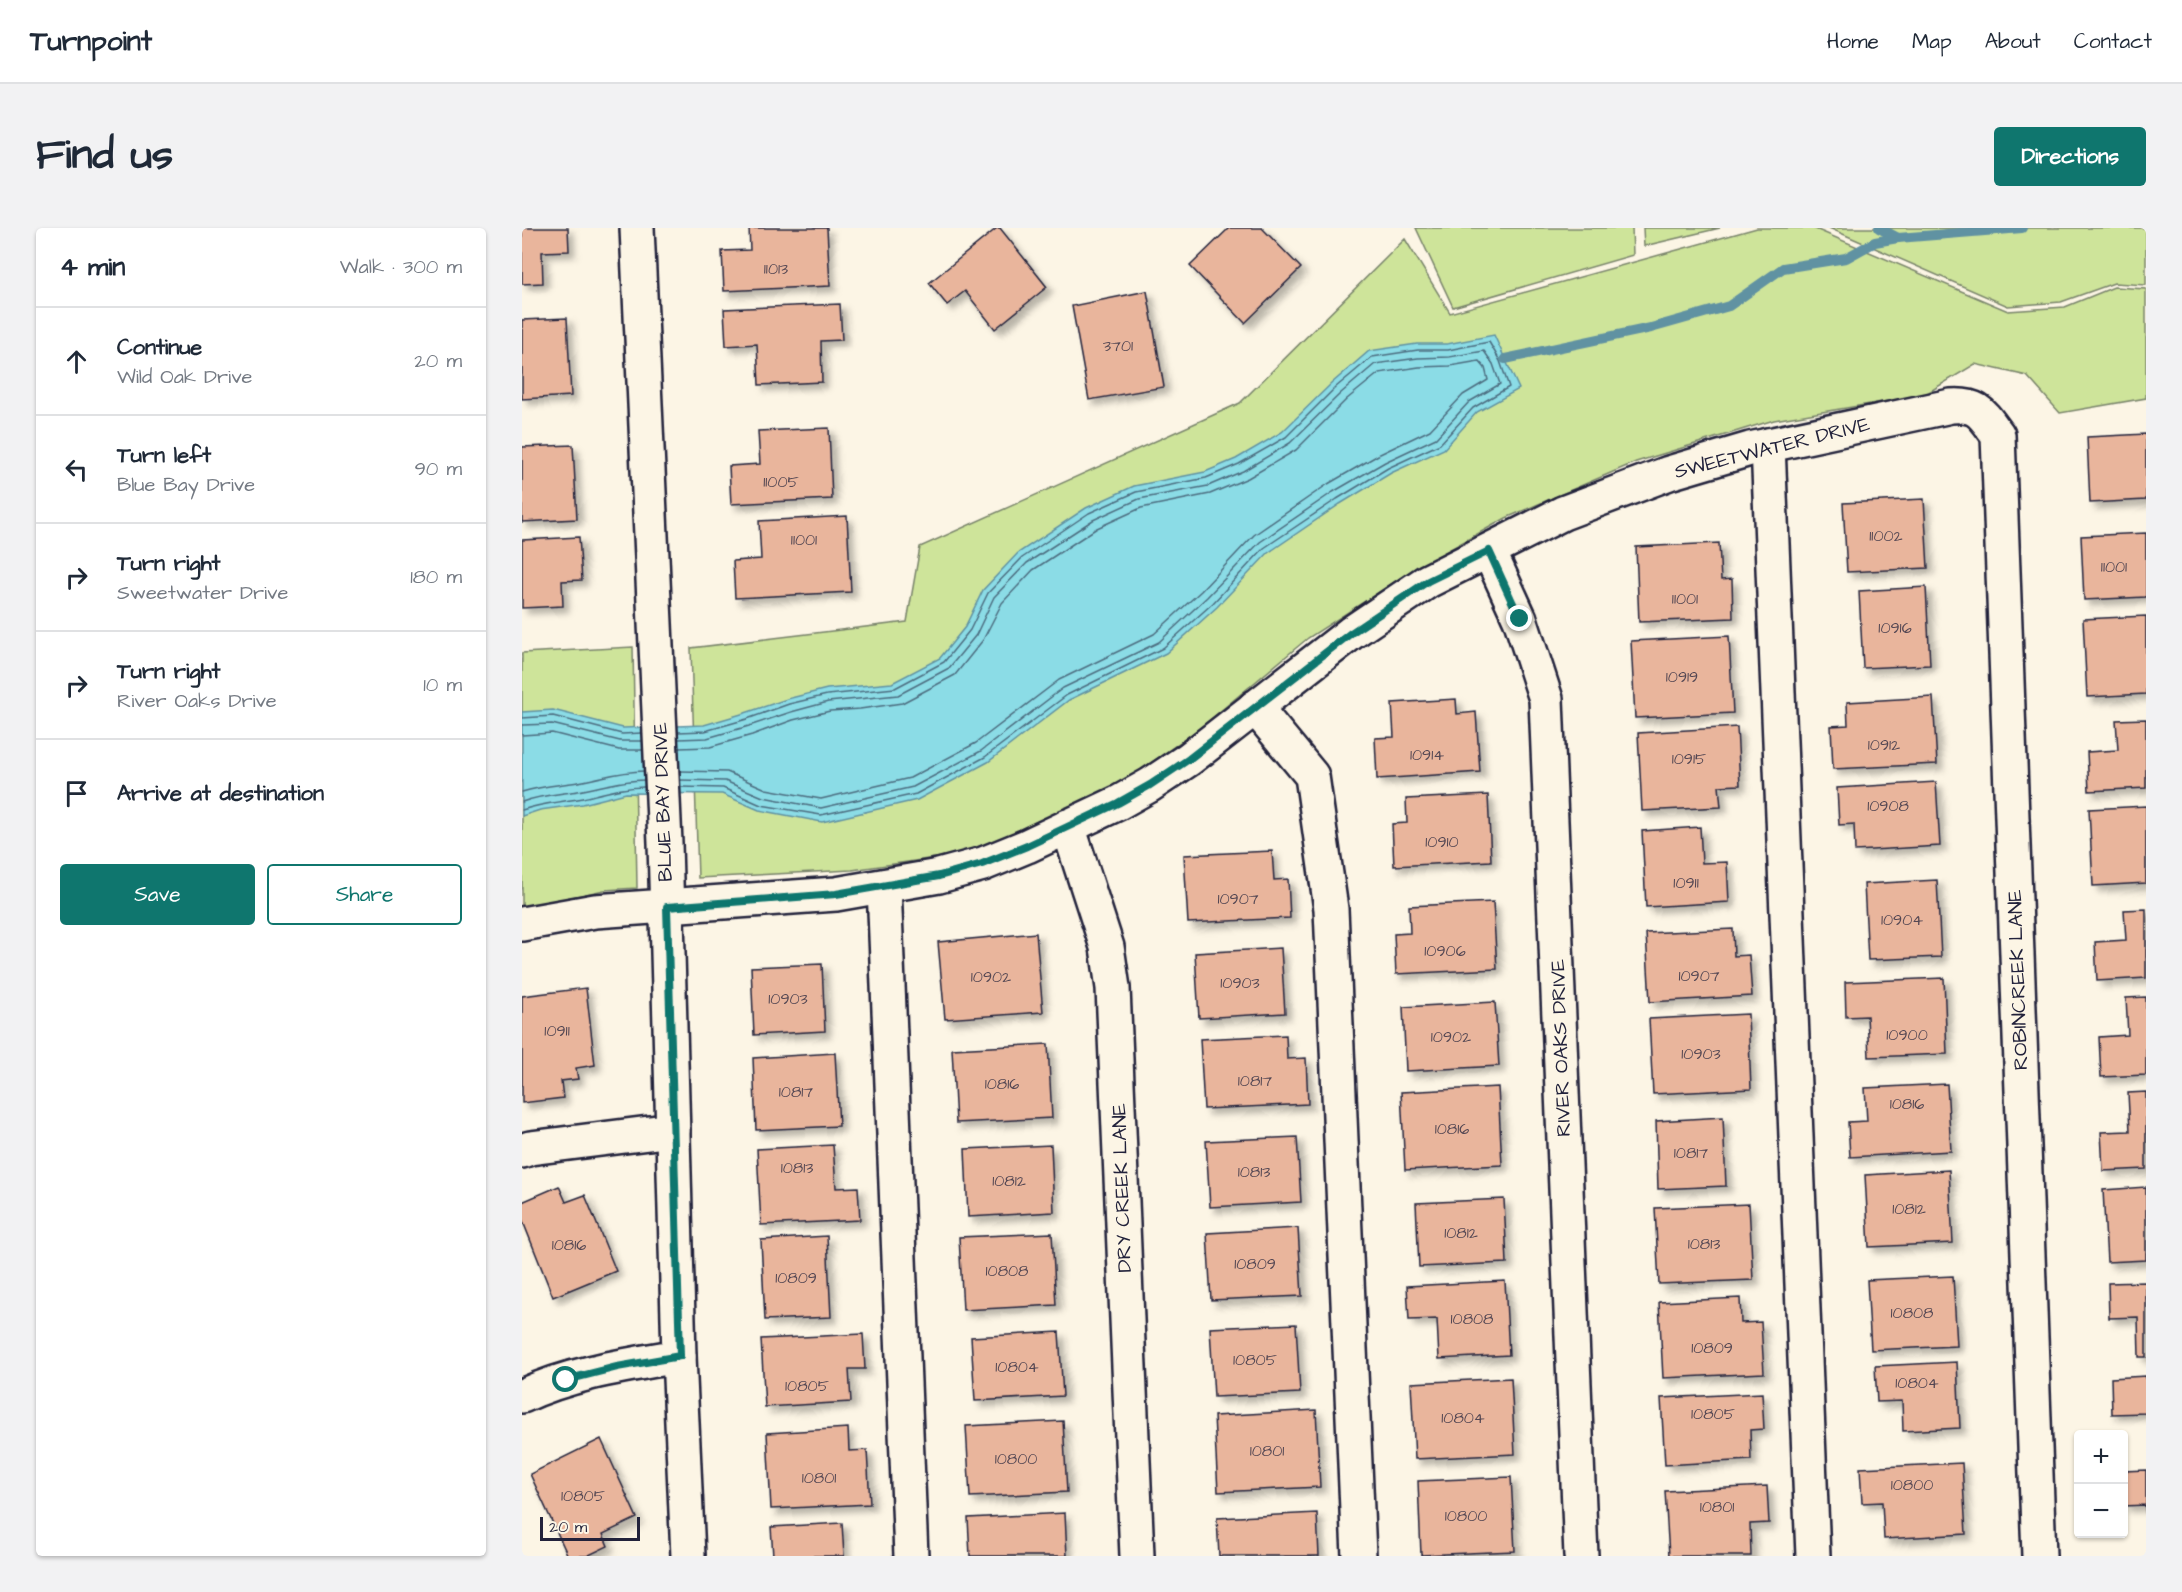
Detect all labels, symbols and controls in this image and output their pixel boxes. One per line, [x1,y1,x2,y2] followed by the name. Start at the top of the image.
[30,22,152,61] text: Turnpoint
[1827,27,1879,56] text: Home
[1912,27,1952,56] text: Map
[1985,27,2041,56] text: About
[2074,27,2152,56] text: Contact
[36,127,173,185] text: Find us
[1994,127,2146,186] button: Directions
[60,249,125,285] text: 4 min
[340,253,462,281] text: Walk · 300 m
[764,258,788,280] house number: 11013
[117,332,202,363] text: Continue
[1103,335,1133,357] house number: 3701
[60,345,93,378] icon: ahead
[414,347,462,375] text: 20 m
[117,363,252,391] text: Wild Oak Drive
[1671,410,1873,486] street label: SWEETWATER DRIVE
[117,440,211,471] text: Turn left
[60,453,93,486] icon: left
[414,455,462,483] text: 90 m
[117,471,255,499] text: Blue Bay Drive
[763,471,799,493] house number: 11005
[1869,525,1903,547] house number: 11002
[791,529,817,551] house number: 11001
[117,548,220,579] text: Turn right
[2101,556,2127,578] house number: 11001
[60,561,93,594] icon: right
[410,563,462,591] text: 180 m
[117,579,288,607] text: Sweetwater Drive
[1672,588,1698,610] house number: 11001
[1506,605,1532,631] route end
[1878,617,1912,639] house number: 10916
[117,656,220,687] text: Turn right
[1666,666,1698,688] house number: 10919
[60,669,93,702] icon: right
[423,671,462,699] text: 10 m
[117,687,277,715] text: River Oaks Drive
[646,722,680,882] street label: BLUE BAY DRIVE
[1868,734,1900,756] house number: 10912
[1410,744,1444,766] house number: 10914
[1672,748,1707,770] house number: 10915
[60,777,93,810] icon: arrive
[117,778,324,809] text: Arrive at destination
[1867,795,1909,817] house number: 10908
[1425,831,1459,853] house number: 10910
[60,864,255,925] button: Save
[267,864,462,925] button: Share
[1673,872,1699,894] house number: 10911
[1217,888,1259,910] house number: 10907
[2001,889,2035,1071] street label: ROBINCREEK LANE
[1881,909,1923,931] house number: 10904
[1424,940,1466,962] house number: 10906
[1544,959,1578,1137] street label: RIVER OAKS DRIVE
[1678,965,1720,987] house number: 10907
[971,966,1011,988] house number: 10902
[1220,972,1260,994] house number: 10903
[768,988,808,1010] house number: 10903
[544,1020,570,1042] house number: 10911
[1886,1024,1928,1046] house number: 10900
[1431,1026,1471,1048] house number: 10902
[1681,1043,1721,1065] house number: 10903
[1238,1070,1272,1092] house number: 10817
[985,1073,1019,1095] house number: 10816
[779,1081,813,1103] house number: 10817
[1890,1093,1924,1115] house number: 10816
[1105,1103,1139,1273] street label: DRY CREEK LANE
[1435,1118,1469,1140] house number: 10816
[1674,1142,1708,1164] house number: 10817
[781,1157,813,1179] house number: 10813
[1238,1161,1270,1183] house number: 10813
[992,1170,1026,1192] house number: 10812
[1892,1198,1926,1220] house number: 10812
[1444,1222,1478,1244] house number: 10812
[1688,1233,1720,1255] house number: 10813
[552,1234,586,1256] house number: 10816
[1234,1253,1276,1275] house number: 10809
[986,1260,1028,1282] house number: 10808
[775,1267,817,1289] house number: 10809
[1891,1302,1933,1324] house number: 10808
[1451,1308,1493,1330] house number: 10808
[1691,1337,1733,1359] house number: 10809
[1233,1349,1278,1371] house number: 10805
[995,1356,1039,1378] house number: 10804
[552,1366,578,1392] route start
[1895,1372,1939,1394] house number: 10804
[785,1375,830,1397] house number: 10805
[1691,1403,1736,1425] house number: 10805
[1441,1407,1485,1429] house number: 10804
[2074,1430,2128,1538] map controls
[2074,1430,2128,1484] button: +
[1250,1440,1284,1462] house number: 10801
[995,1448,1037,1470] house number: 10800
[802,1467,836,1489] house number: 10801
[1891,1474,1933,1496] house number: 10800
[2074,1484,2128,1538] button: −
[561,1485,606,1507] house number: 10805
[1700,1496,1734,1518] house number: 10801
[1445,1505,1487,1527] house number: 10800
[540,1514,640,1542] scale bar
[549,1516,587,1538] text: 20 m

